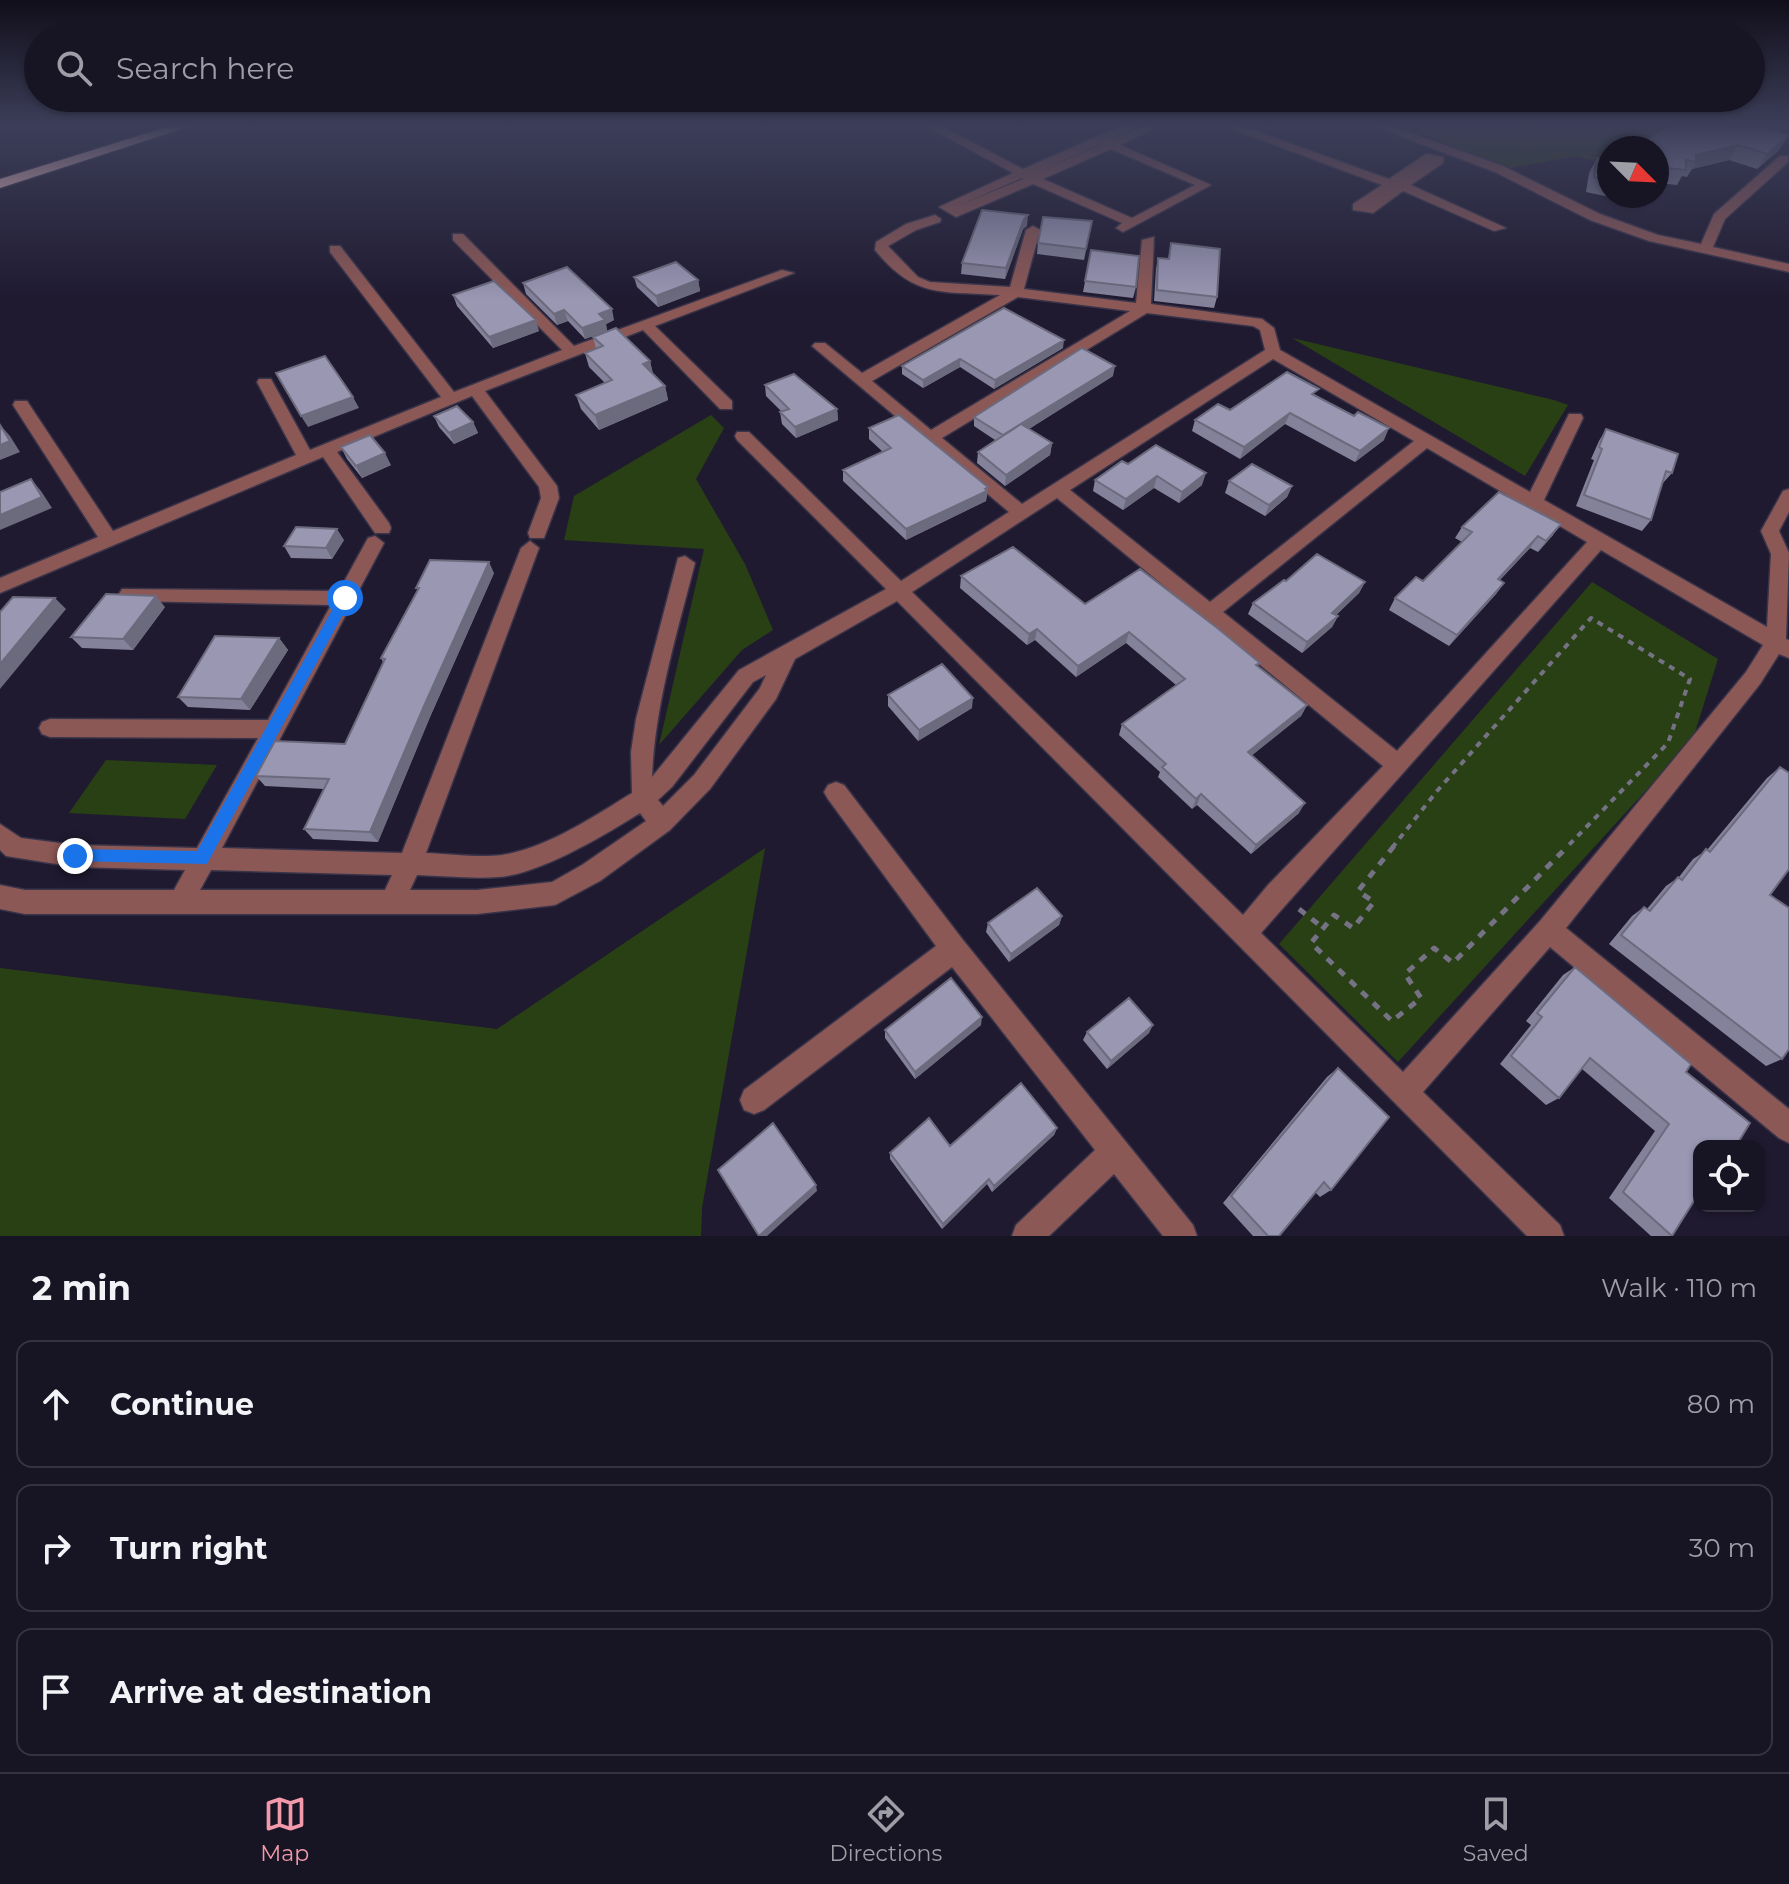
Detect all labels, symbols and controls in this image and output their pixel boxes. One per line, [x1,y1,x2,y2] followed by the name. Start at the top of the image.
[24,24,1765,112] search box
[52,46,96,90] icon: search
[116,50,294,87] text: Search here
[1597,136,1669,208] north arrow
[327,580,363,616] route start
[57,838,93,874] route end
[1693,1140,1765,1212] map controls
[1693,1140,1765,1212] button: locate
[32,1267,131,1309] text: 2 min
[1601,1272,1757,1304] text: Walk · 110 m
[34,1382,78,1426] icon: ahead
[110,1386,254,1423] text: Continue
[1687,1388,1755,1420] text: 80 m
[34,1526,78,1570] icon: right
[110,1530,267,1567] text: Turn right
[1689,1532,1755,1564] text: 30 m
[34,1670,78,1714] icon: arrive
[110,1674,432,1711] text: Arrive at destination
[260,1792,309,1867] tab: Map
[830,1792,942,1867] tab: Directions
[1463,1792,1529,1867] tab: Saved

